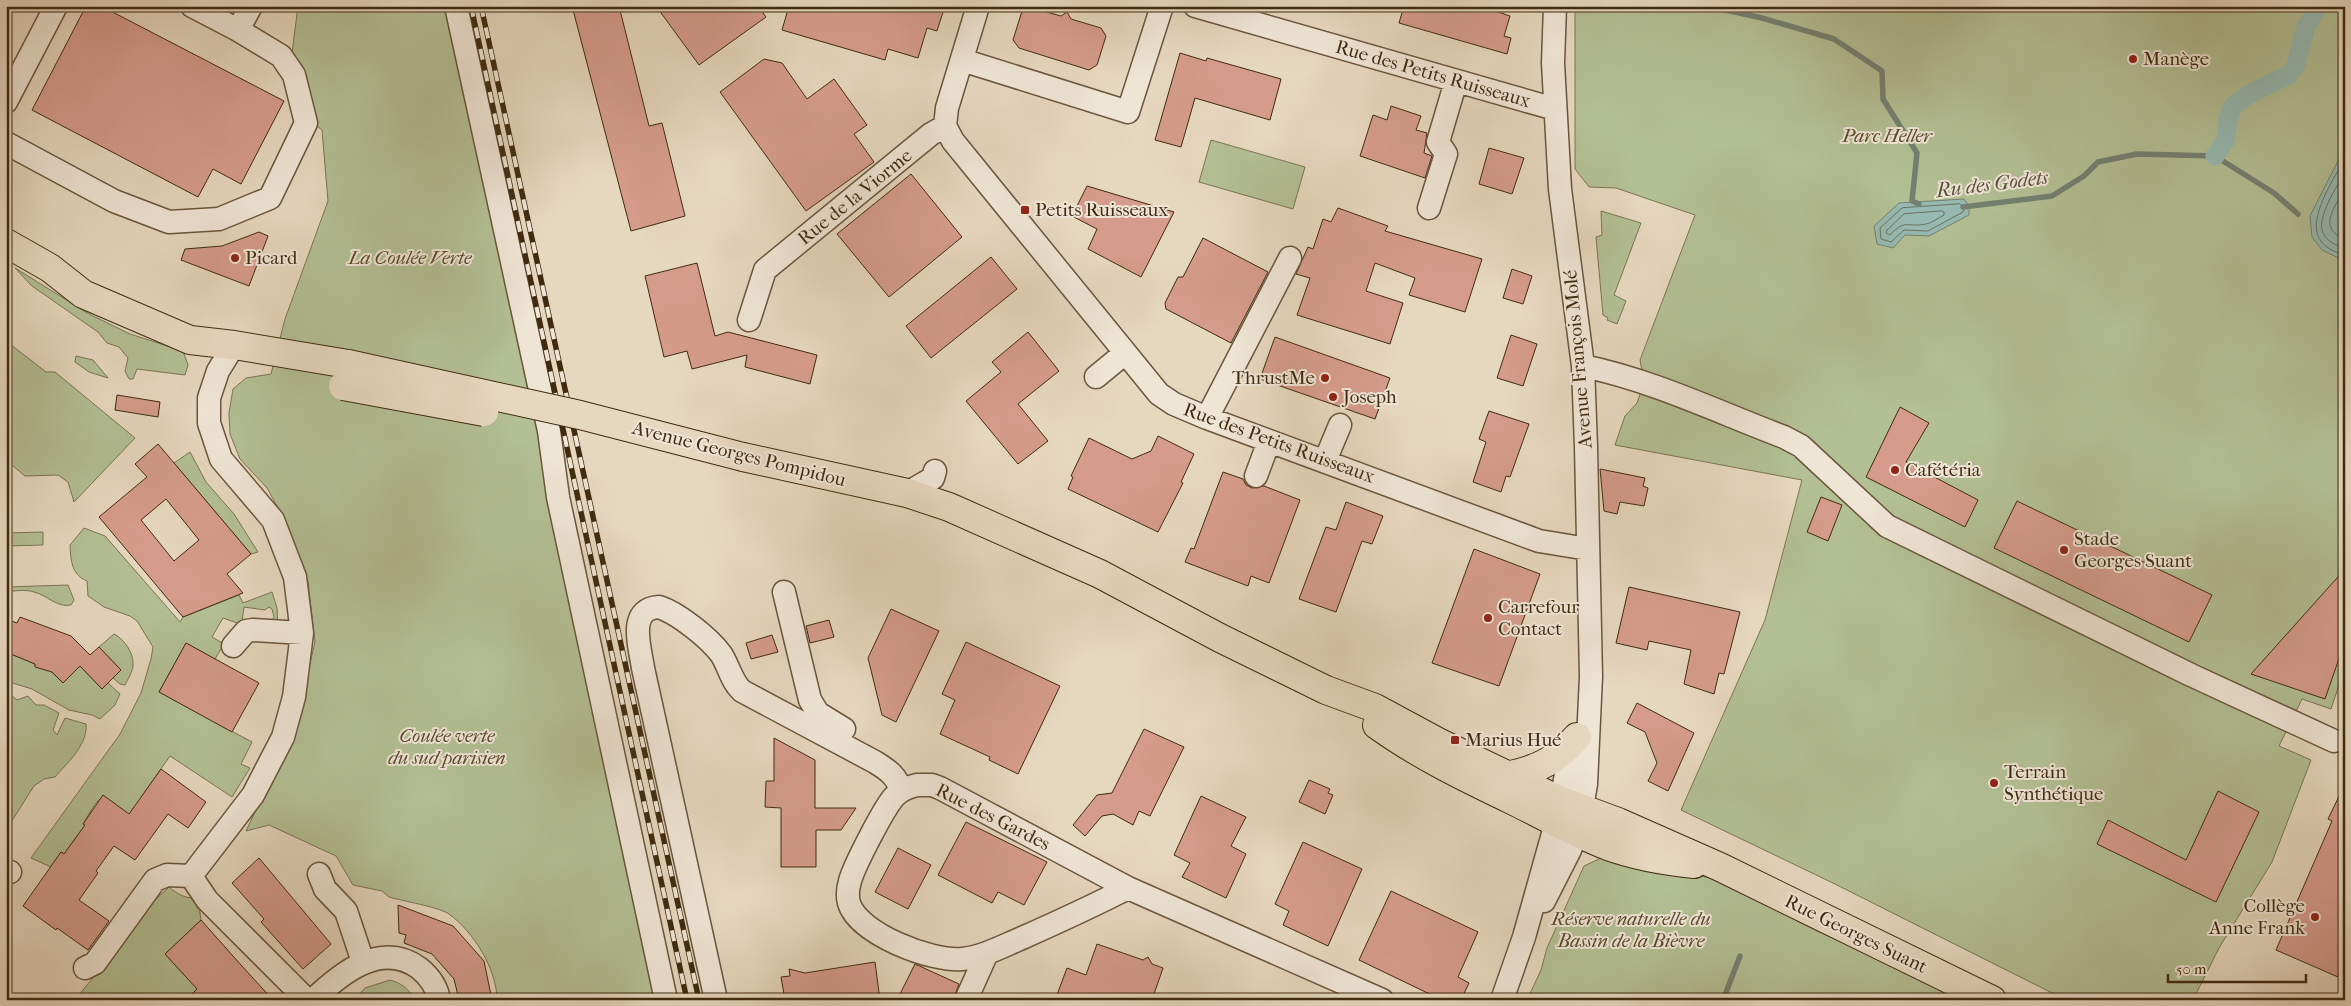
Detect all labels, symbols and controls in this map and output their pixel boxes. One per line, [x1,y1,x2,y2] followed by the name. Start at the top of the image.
[1333,36,1533,112] street label: Rue des Petits Ruisseaux
[2143,48,2209,70] place label: Manège
[2127,53,2139,65] marker: Manège
[1841,125,1933,147] park label: Parc Heller
[794,144,916,250] street label: Rue de la Viorme
[1933,166,2050,202] water label: Ru des Godets
[1035,199,1168,221] place label: Petits Ruisseaux
[1019,204,1031,216] marker: Petits Ruisseaux
[245,247,298,269] place label: Picard
[346,247,473,269] park label: La Coulée Verte
[229,252,241,264] marker: Picard
[1559,269,1597,450] street label: Avenue François Molé
[1232,367,1315,389] place label: ThrustMe
[1319,372,1331,384] marker: ThrustMe
[1341,386,1397,408] place label: Joseph
[1327,391,1339,403] marker: Joseph
[1180,398,1378,488] street label: Rue des Petits Ruisseaux
[629,417,848,491] street label: Avenue Georges Pompidou
[1905,459,1981,481] place label: Cafétéria
[1889,464,1901,476] marker: Cafétéria
[2074,528,2192,572] place label: Stade Georges Suant
[2058,544,2070,556] marker: Stade Georges Suant
[1498,596,1580,640] place label: Carrefour Contact
[1482,612,1494,624] marker: Carrefour Contact
[388,725,506,769] park label: Coulée verte du sud parisien
[1465,729,1561,751] place label: Marius Hué
[1449,734,1461,746] marker: Marius Hué
[2004,761,2103,805] place label: Terrain Synthétique
[1988,777,2000,789] marker: Terrain Synthétique
[932,779,1054,855] street label: Rue des Gardes
[1781,890,1931,978] street label: Rue Georges Suant
[2208,895,2305,939] place label: Collège Anne Frank
[1549,908,1711,952] park label: Réserve naturelle du Bassin de la Bièvre
[2309,911,2321,923] marker: Collège Anne Frank
[2168,951,2306,983] scale bar
[2176,960,2207,978] text: 50 m

